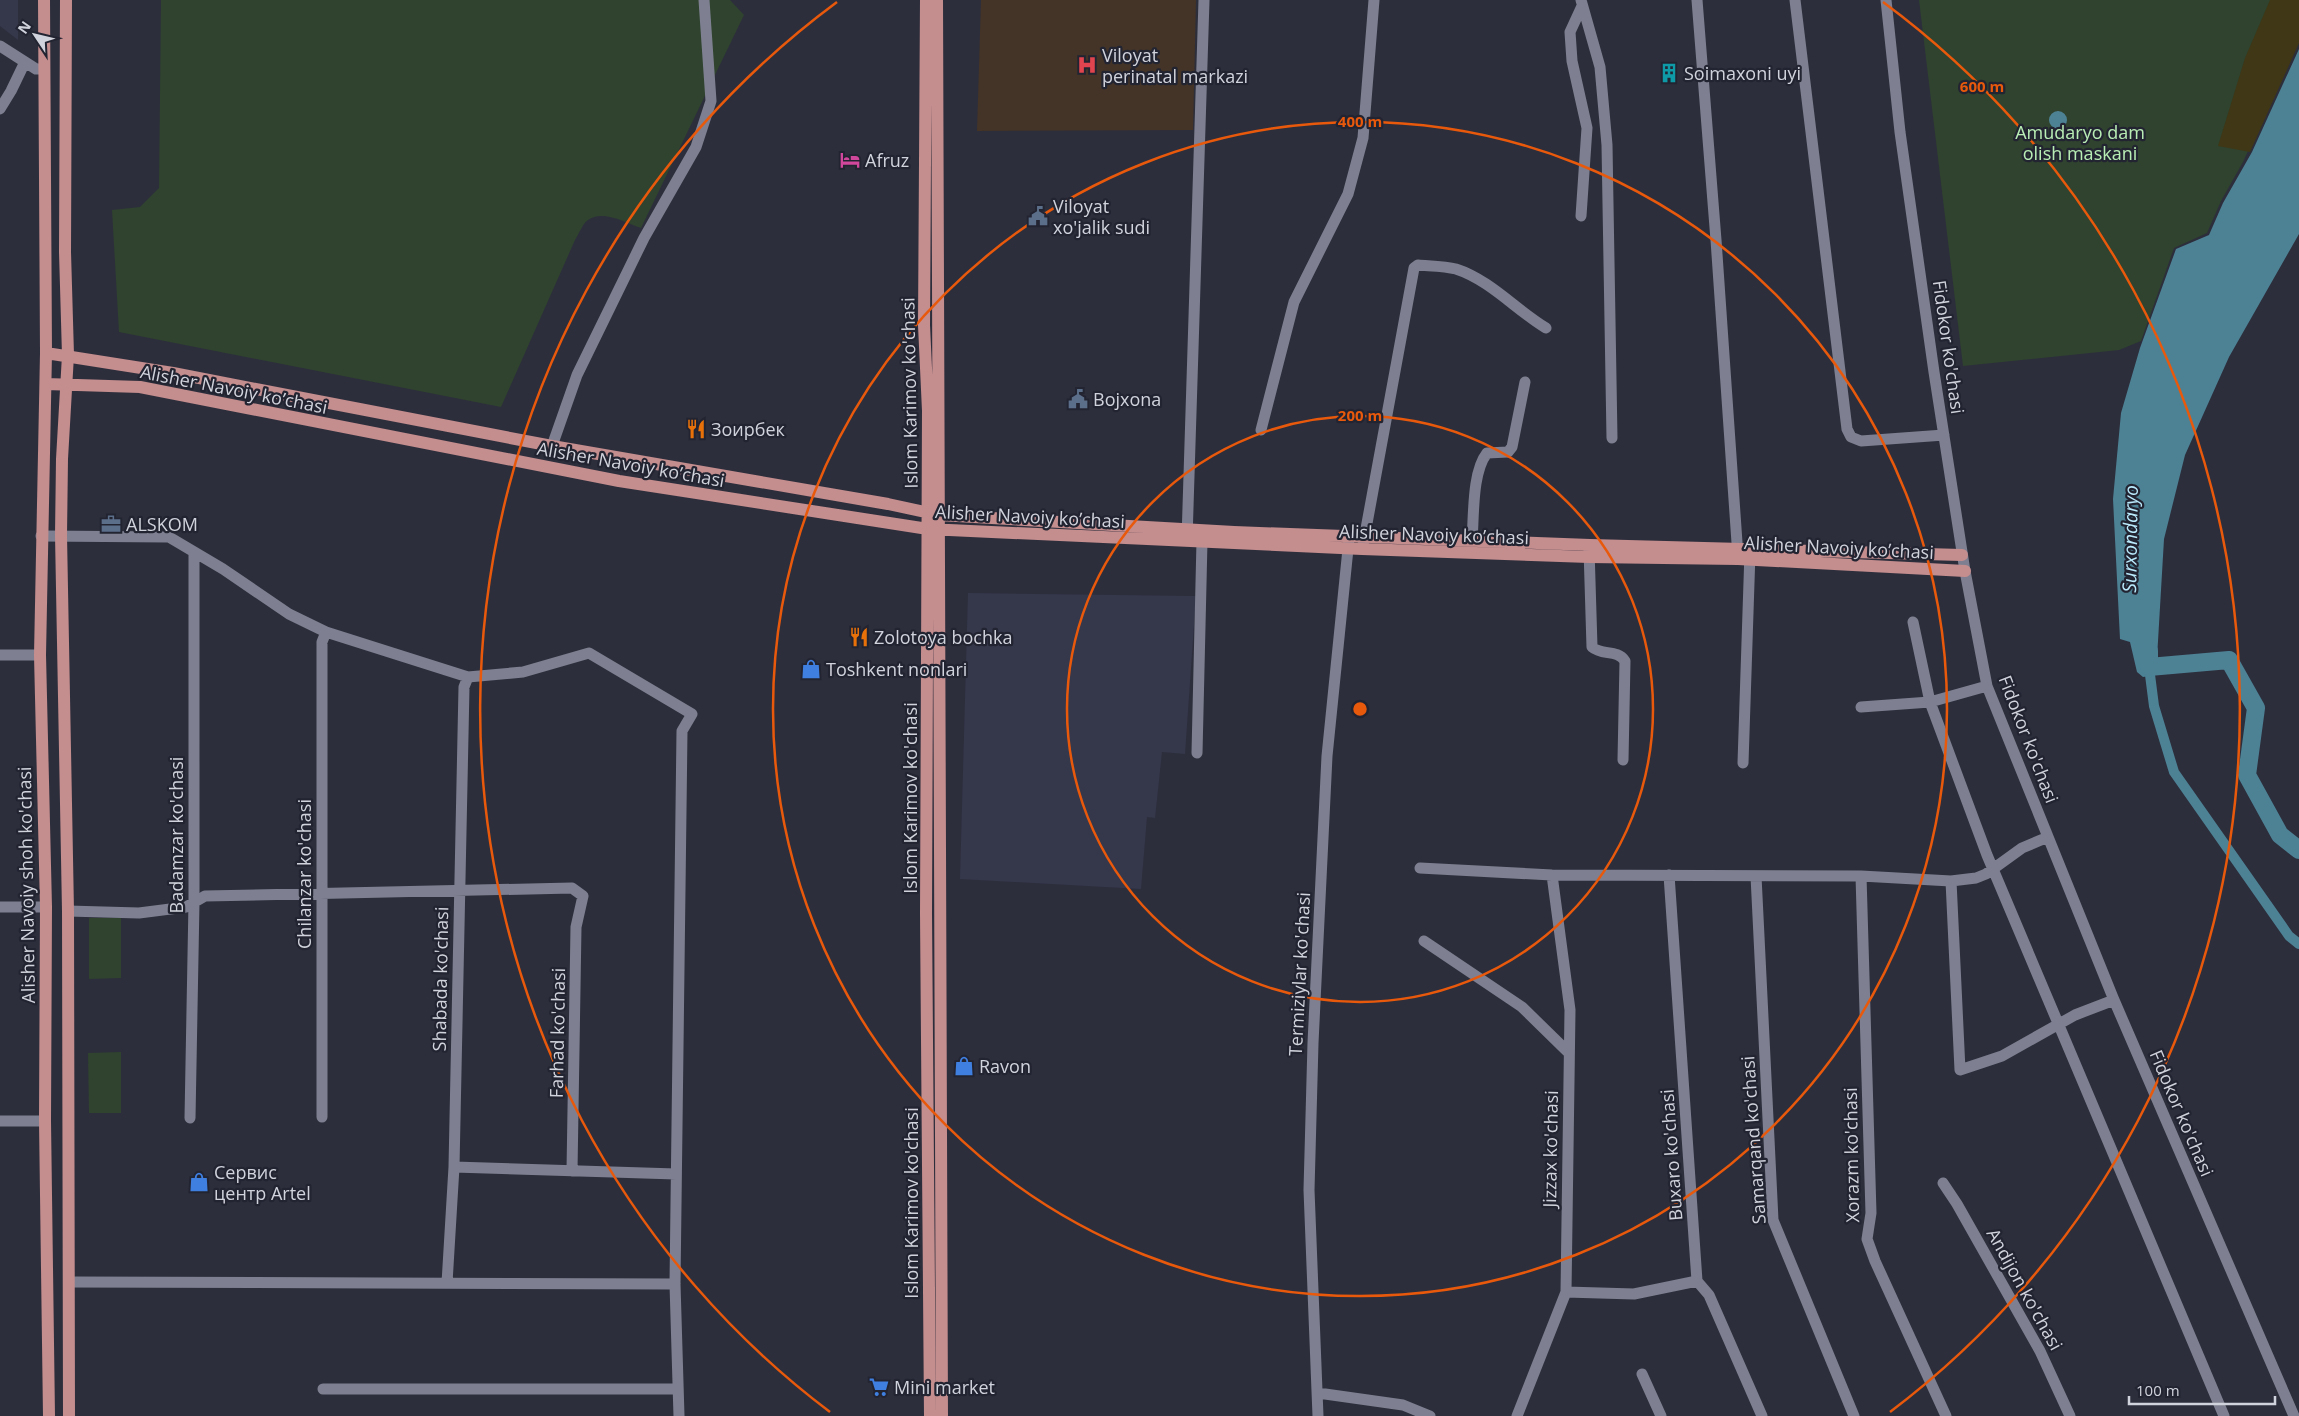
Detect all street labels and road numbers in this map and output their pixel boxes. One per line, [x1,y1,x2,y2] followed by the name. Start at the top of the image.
[1928,278,1970,416] street label: Fidokor ko'chasi
[895,297,923,489] street label: Islom Karimov ko'chasi
[138,359,330,419] street label: Alisher Navoiy ko’chasi
[535,436,727,492] street label: Alisher Navoiy ko’chasi
[935,499,1125,533] street label: Alisher Navoiy ko’chasi
[1339,519,1529,549] street label: Alisher Navoiy ko’chasi
[1744,530,1934,564] street label: Alisher Navoiy ko’chasi
[1994,672,2064,806] street label: Fidokor ko'chasi
[898,702,922,894] street label: Islom Karimov ko'chasi
[164,757,188,913] street label: Badamzar ko'chasi
[12,766,40,1004] street label: Alisher Navoiy shoh ko'chasi
[292,799,316,949] street label: Chilanzar ko'chasi
[1283,891,1315,1057] street label: Termiziylar ko'chasi
[427,906,453,1052] street label: Shabada ko'chasi
[544,968,570,1098] street label: Farhad ko'chasi
[2145,1046,2219,1180] street label: Fidokor ko'chasi
[1735,1055,1771,1225] street label: Samarqand ko'chasi
[1838,1087,1864,1223] street label: Xorazm ko'chasi
[1654,1088,1688,1222] street label: Buxaro ko'chasi
[1537,1090,1563,1210] street label: Jizzax ko'chasi
[899,1107,923,1299] street label: Islom Karimov ko'chasi
[1982,1224,2068,1354] street label: Andijon ko'chasi

